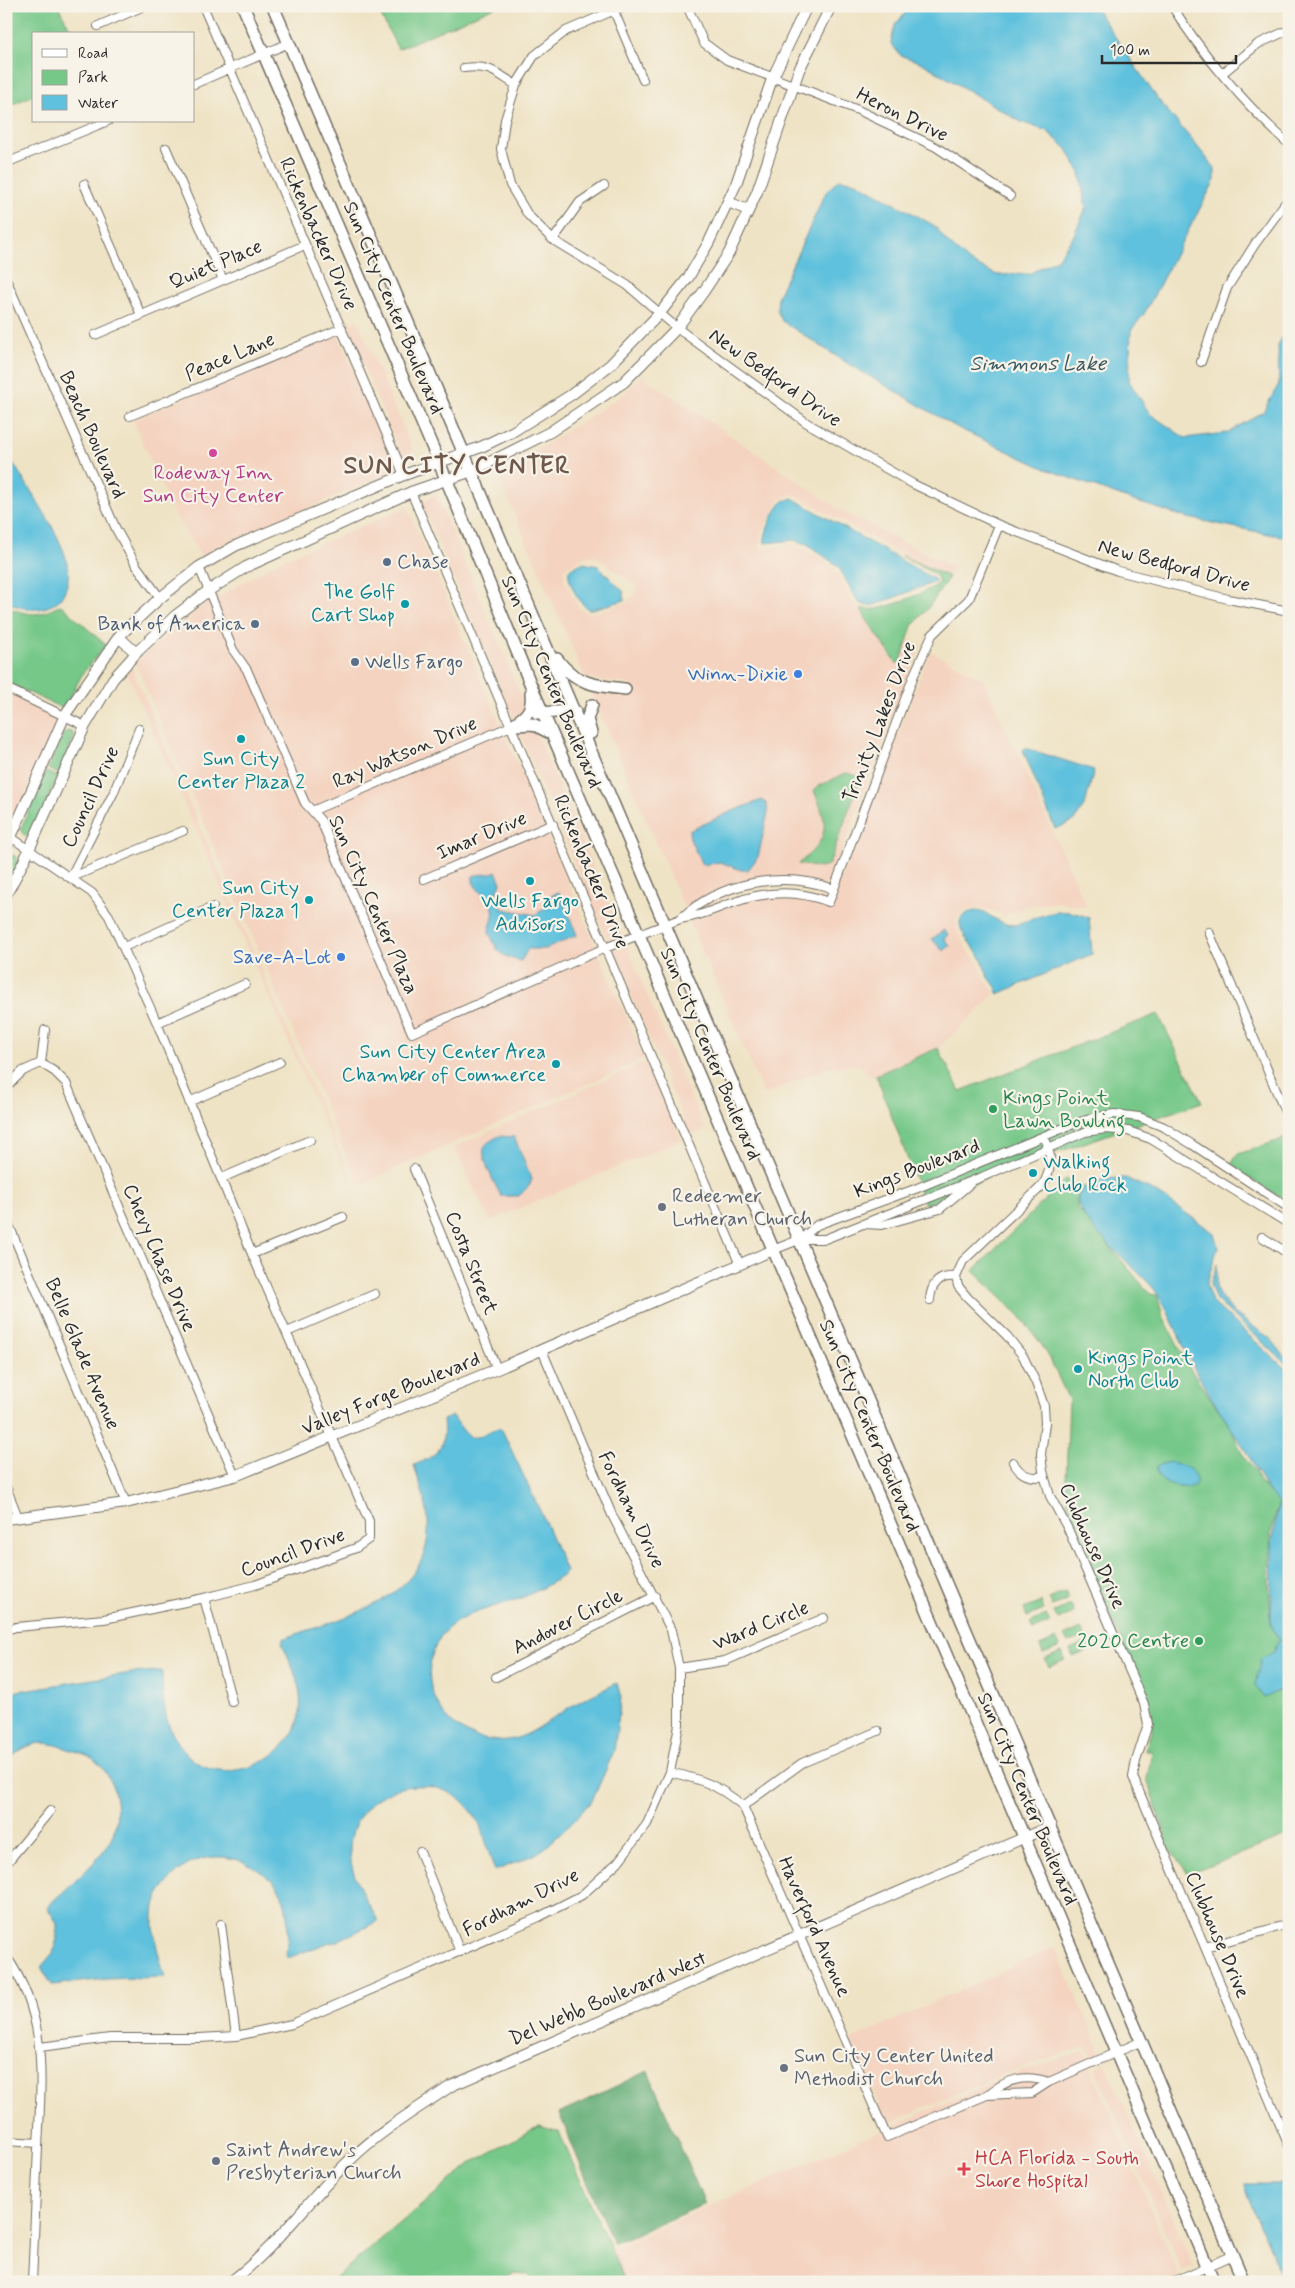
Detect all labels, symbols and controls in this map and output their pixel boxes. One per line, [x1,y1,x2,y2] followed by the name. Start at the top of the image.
[32,32,195,122] legend
[1102,32,1236,64] scale bar
[1110,41,1150,61] text: 100 m
[78,44,108,64] text: Road
[78,68,108,88] text: Park
[851,81,953,149] street label: Heron Drive
[78,94,118,114] text: Water
[272,153,364,315] street label: Rickenbacker Drive
[336,198,450,418] street label: Sun City Center Boulevard
[165,233,267,297] street label: Quiet Place
[702,322,847,436] street label: New Bedford Drive
[181,326,279,388] street label: Peace Lane
[970,350,1108,378] water label: Simmons Lake
[52,367,132,503] street label: Beach Boulevard
[207,447,219,459] marker: Rodeway Inn Sun City Center
[343,450,571,483] district label: SUN CITY CENTER
[143,460,284,510] place label: Rodeway Inn Sun City Center
[1094,533,1253,601] street label: New Bedford Drive
[397,549,449,576] place label: Chase
[381,556,393,568] marker: Chase
[494,572,608,792] street label: Sun City Center Boulevard
[311,579,395,629] place label: The Golf Cart Shop
[399,598,411,610] marker: The Golf Cart Shop
[97,611,246,638] place label: Bank of America
[249,618,261,630] marker: Bank of America
[837,637,923,807] street label: Trinity Lakes Drive
[365,649,463,676] place label: Wells Fargo
[349,656,361,668] marker: Wells Fargo
[687,661,788,688] place label: Winn-Dixie
[792,668,804,680] marker: Winn-Dixie
[329,710,481,796] street label: Ray Watson Drive
[235,733,247,745] marker: Sun City Center Plaza 2
[56,742,126,852] street label: Council Drive
[177,746,305,796] place label: Sun City Center Plaza 2
[546,791,636,953] street label: Rickenbacker Drive
[433,805,531,867] street label: Imar Drive
[321,811,425,999] street label: Sun City Center Plaza
[172,875,299,925] place label: Sun City Center Plaza 1
[524,875,536,887] marker: Wells Fargo Advisors
[481,888,579,938] place label: Wells Fargo Advisors
[303,894,315,906] marker: Sun City Center Plaza 1
[233,944,331,971] place label: Save-A-Lot
[653,944,767,1164] street label: Sun City Center Boulevard
[335,951,347,963] marker: Save-A-Lot
[342,1039,546,1089] place label: Sun City Center Area Chamber of Commerce
[550,1058,562,1070] marker: Sun City Center Area Chamber of Commerce
[1003,1085,1125,1137] place label: Kings Point Lawn Bowling
[987,1103,999,1115] marker: Kings Point Lawn Bowling
[850,1133,984,1206] street label: Kings Boulevard
[1043,1149,1127,1199] place label: Walking Club Rock
[1027,1167,1039,1179] marker: Walking Club Rock
[116,1180,202,1336] street label: Chevy Chase Drive
[672,1183,812,1233] place label: Redeemer Lutheran Church
[656,1201,668,1213] marker: Redeemer Lutheran Church
[438,1207,504,1319] street label: Costa Street
[38,1274,126,1434] street label: Belle Glade Avenue
[812,1316,926,1536] street label: Sun City Center Boulevard
[1088,1345,1194,1395] place label: Kings Point North Club
[298,1346,484,1442] street label: Valley Forge Boulevard
[1072,1363,1084,1375] marker: Kings Point North Club
[591,1447,671,1573] street label: Fordham Drive
[1052,1479,1132,1613] street label: Clubhouse Drive
[237,1522,349,1584] street label: Council Drive
[508,1583,628,1661] street label: Andover Circle
[709,1594,813,1658] street label: Ward Circle
[1077,1628,1189,1655] place label: 2020 Centre
[1193,1635,1205,1647] marker: 2020 Centre
[970,1689,1084,1909] street label: Sun City Center Boulevard
[769,1852,857,2002] street label: Haverford Avenue
[458,1862,584,1944] street label: Fordham Drive
[1178,1868,1256,2003] street label: Clubhouse Drive
[505,1945,711,2053] street label: Del Webb Boulevard West
[794,2043,994,2093] place label: Sun City Center United Methodist Church
[778,2062,790,2074] marker: Sun City Center United Methodist Church
[226,2137,402,2187] place label: Saint Andrew's Presbyterian Church
[975,2145,1139,2195] place label: HCA Florida - South Shore Hospital
[210,2155,222,2167] marker: Saint Andrew's Presbyterian Church
[957,2162,971,2176] marker: HCA Florida - South Shore Hospital

